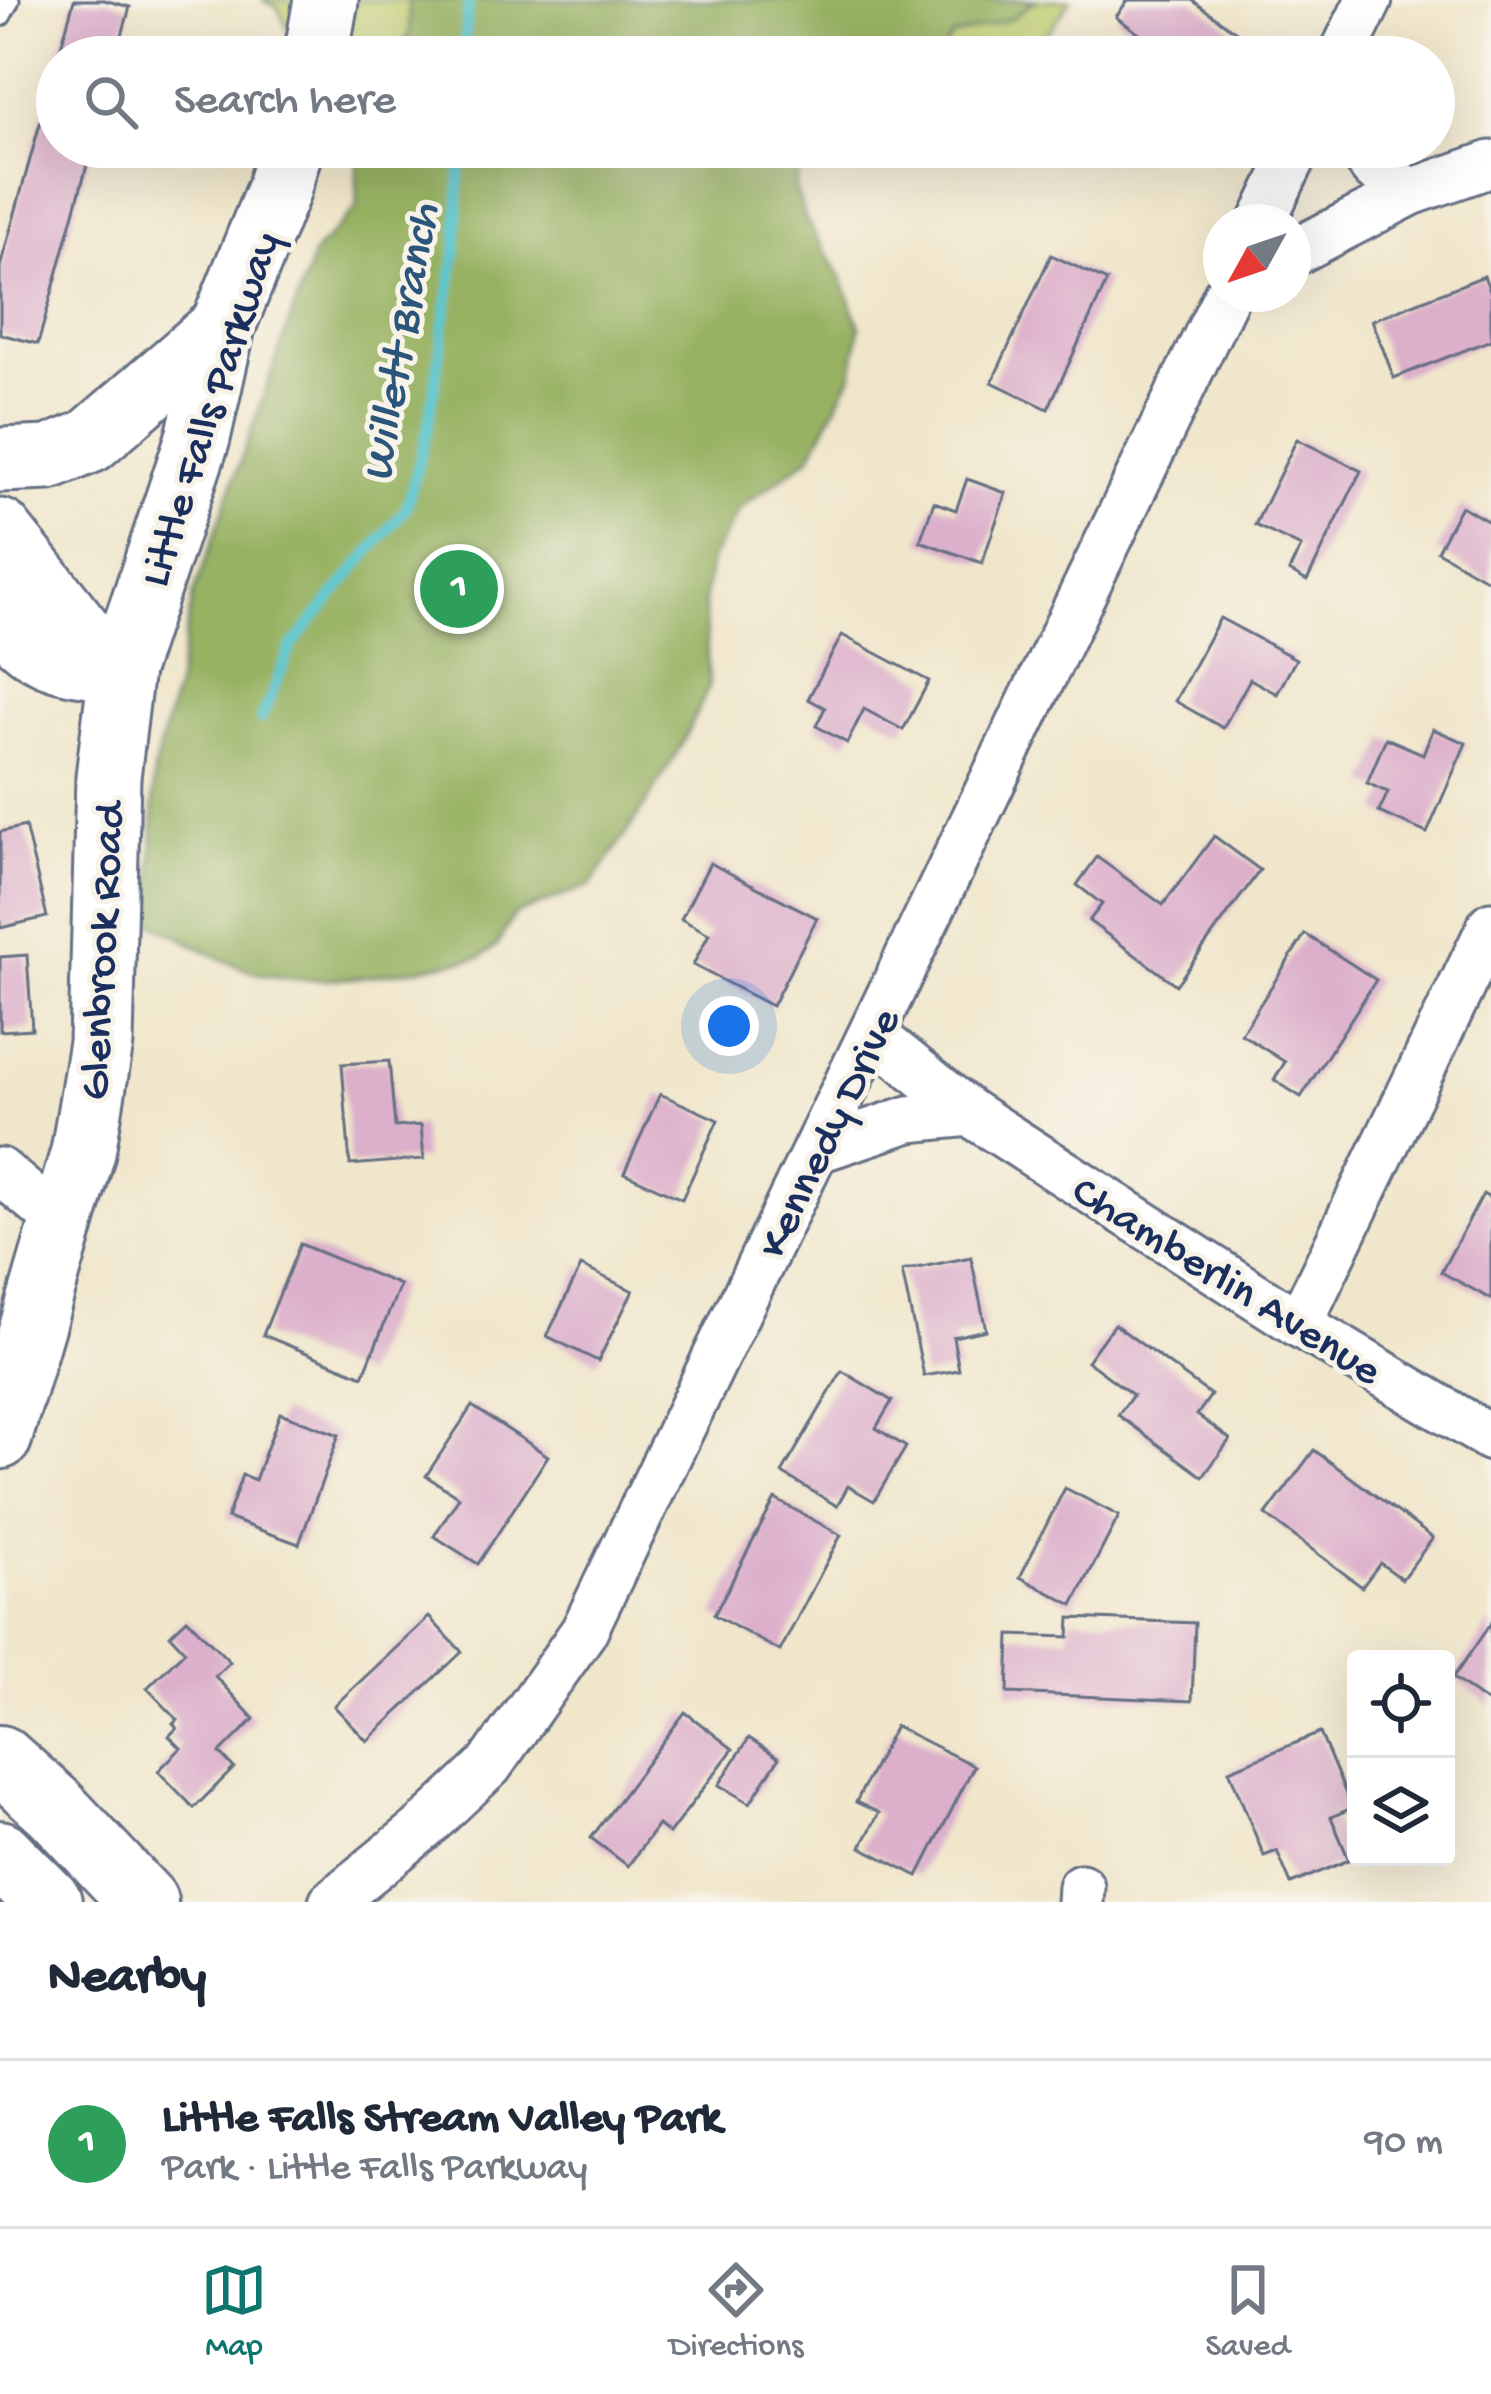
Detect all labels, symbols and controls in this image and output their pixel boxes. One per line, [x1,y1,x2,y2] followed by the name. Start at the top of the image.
[36,36,1455,168] search box
[78,69,144,135] icon: search
[174,76,396,129] text: Search here
[352,199,457,487] water label: Willett Branch
[1203,204,1311,312] north arrow
[131,226,295,594] street label: Little Falls Parkway
[420,544,498,634] pin: 1
[71,797,140,1102] street label: Glenbrook Road
[699,996,759,1056] your location
[748,1000,915,1268] street label: Kennedy Drive
[1060,1167,1390,1400] street label: Chamberlin Avenue
[1347,1650,1455,1866] map controls
[1347,1650,1455,1758] button: locate
[1347,1758,1455,1866] button: layers
[48,1950,206,2010] text: Nearby
[162,2094,722,2147] text: Little Falls Stream Valley Park
[79,2121,95,2167] text: 1
[1364,2121,1443,2167] text: 90 m
[162,2147,587,2193] text: Park · Little Falls Parkway
[201,2257,267,2367] tab: Map
[669,2257,803,2367] tab: Directions
[1205,2257,1290,2367] tab: Saved

